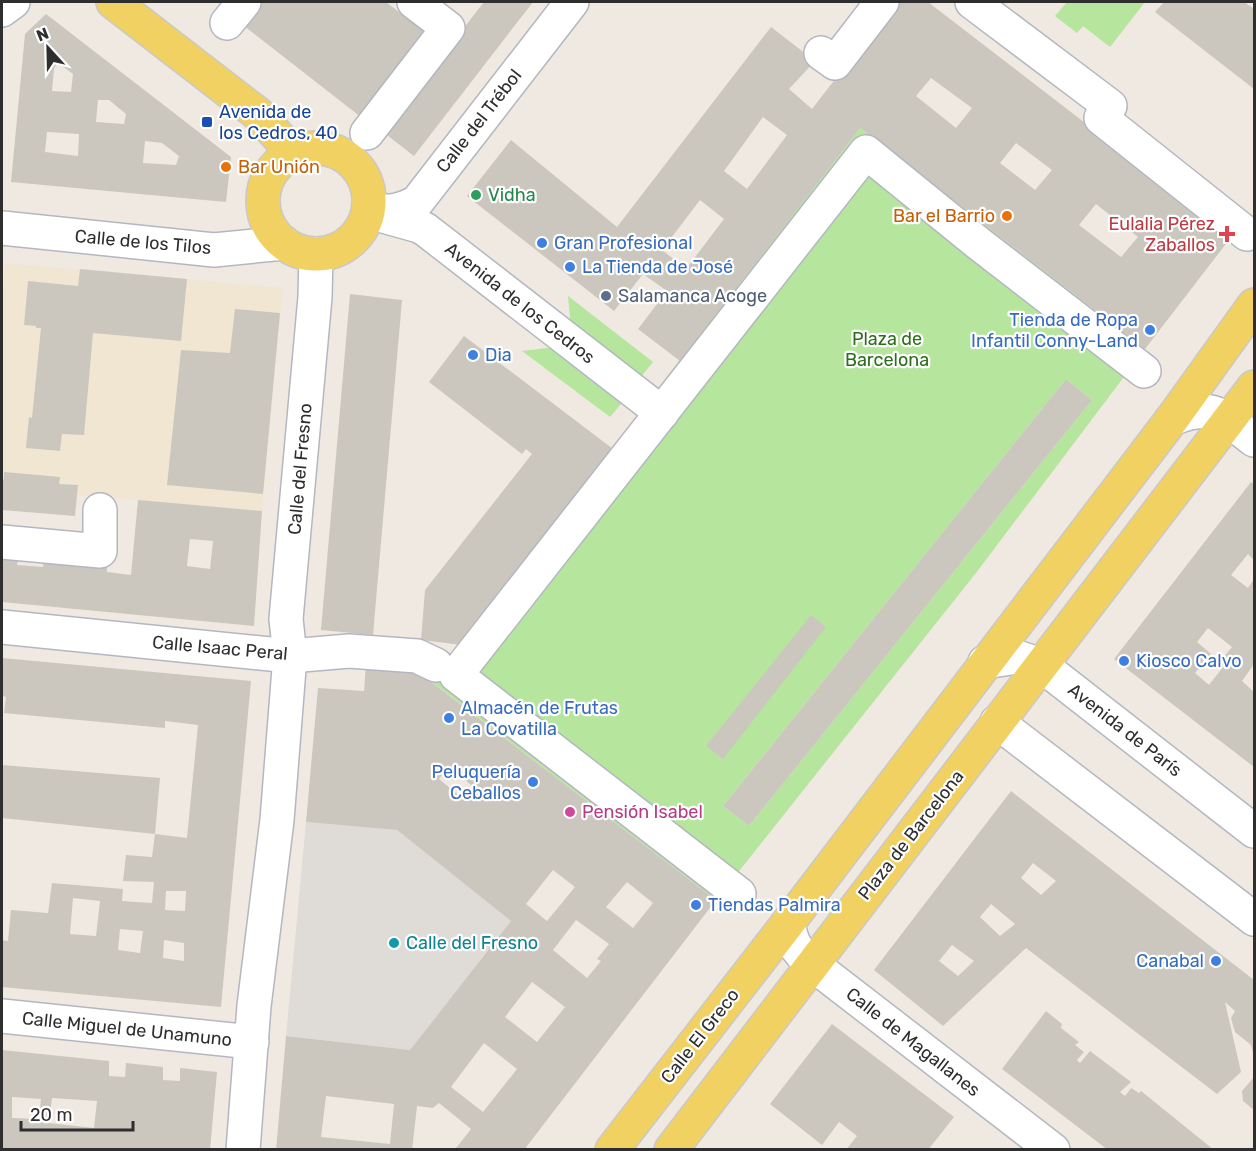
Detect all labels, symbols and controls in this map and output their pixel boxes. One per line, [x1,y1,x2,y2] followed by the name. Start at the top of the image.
[18,18,78,78] north arrow
[34,24,51,46] text: N
[432,65,526,177] street label: Calle del Trébol
[219,101,338,144] place label: Avenida de los Cedros, 40
[200,115,214,129] marker: Avenida de los Cedros, 40
[238,156,320,178] place label: Bar Unión
[219,160,233,174] marker: Bar Unión
[488,184,536,206] place label: Vidha
[469,188,483,202] marker: Vidha
[893,205,995,227] place label: Bar el Barrio
[1000,209,1014,223] marker: Bar el Barrio
[1109,213,1215,256] place label: Eulalia Pérez Zaballos
[74,225,212,259] street label: Calle de los Tilos
[1220,227,1234,241] marker: Eulalia Pérez Zaballos
[554,232,693,254] place label: Gran Profesional
[535,236,549,250] marker: Gran Profesional
[441,238,599,368] street label: Avenida de los Cedros
[582,256,733,278] place label: La Tienda de José
[563,260,577,274] marker: La Tienda de José
[618,285,767,307] place label: Salamanca Acoge
[599,289,613,303] marker: Salamanca Acoge
[971,309,1138,352] place label: Tienda de Ropa Infantil Conny-Land
[1143,323,1157,337] marker: Tienda de Ropa Infantil Conny-Land
[845,328,929,371] park label: Plaza de Barcelona
[485,344,512,366] place label: Dia
[466,348,480,362] marker: Dia
[283,402,317,536] street label: Calle del Fresno
[151,631,289,665] street label: Calle Isaac Peral
[1136,650,1242,672] place label: Kiosco Calvo
[1117,654,1131,668] marker: Kiosco Calvo
[1064,679,1186,781] street label: Avenida de París
[461,697,618,740] place label: Almacén de Frutas La Covatilla
[442,711,456,725] marker: Almacén de Frutas La Covatilla
[432,761,521,804] place label: Peluquería Ceballos
[853,766,969,904] street label: Plaza de Barcelona
[526,775,540,789] marker: Peluquería Ceballos
[582,801,703,823] place label: Pensión Isabel
[563,805,577,819] marker: Pensión Isabel
[708,894,841,916] place label: Tiendas Palmira
[689,898,703,912] marker: Tiendas Palmira
[406,932,538,954] place label: Calle del Fresno
[387,936,401,950] marker: Calle del Fresno
[1136,950,1204,972] place label: Canabal
[1209,954,1223,968] marker: Canabal
[842,983,984,1101] street label: Calle de Magallanes
[656,984,744,1088] street label: Calle El Greco
[21,1007,233,1051] street label: Calle Miguel de Unamuno
[21,1094,134,1132] scale bar
[30,1104,72,1126] text: 20 m

